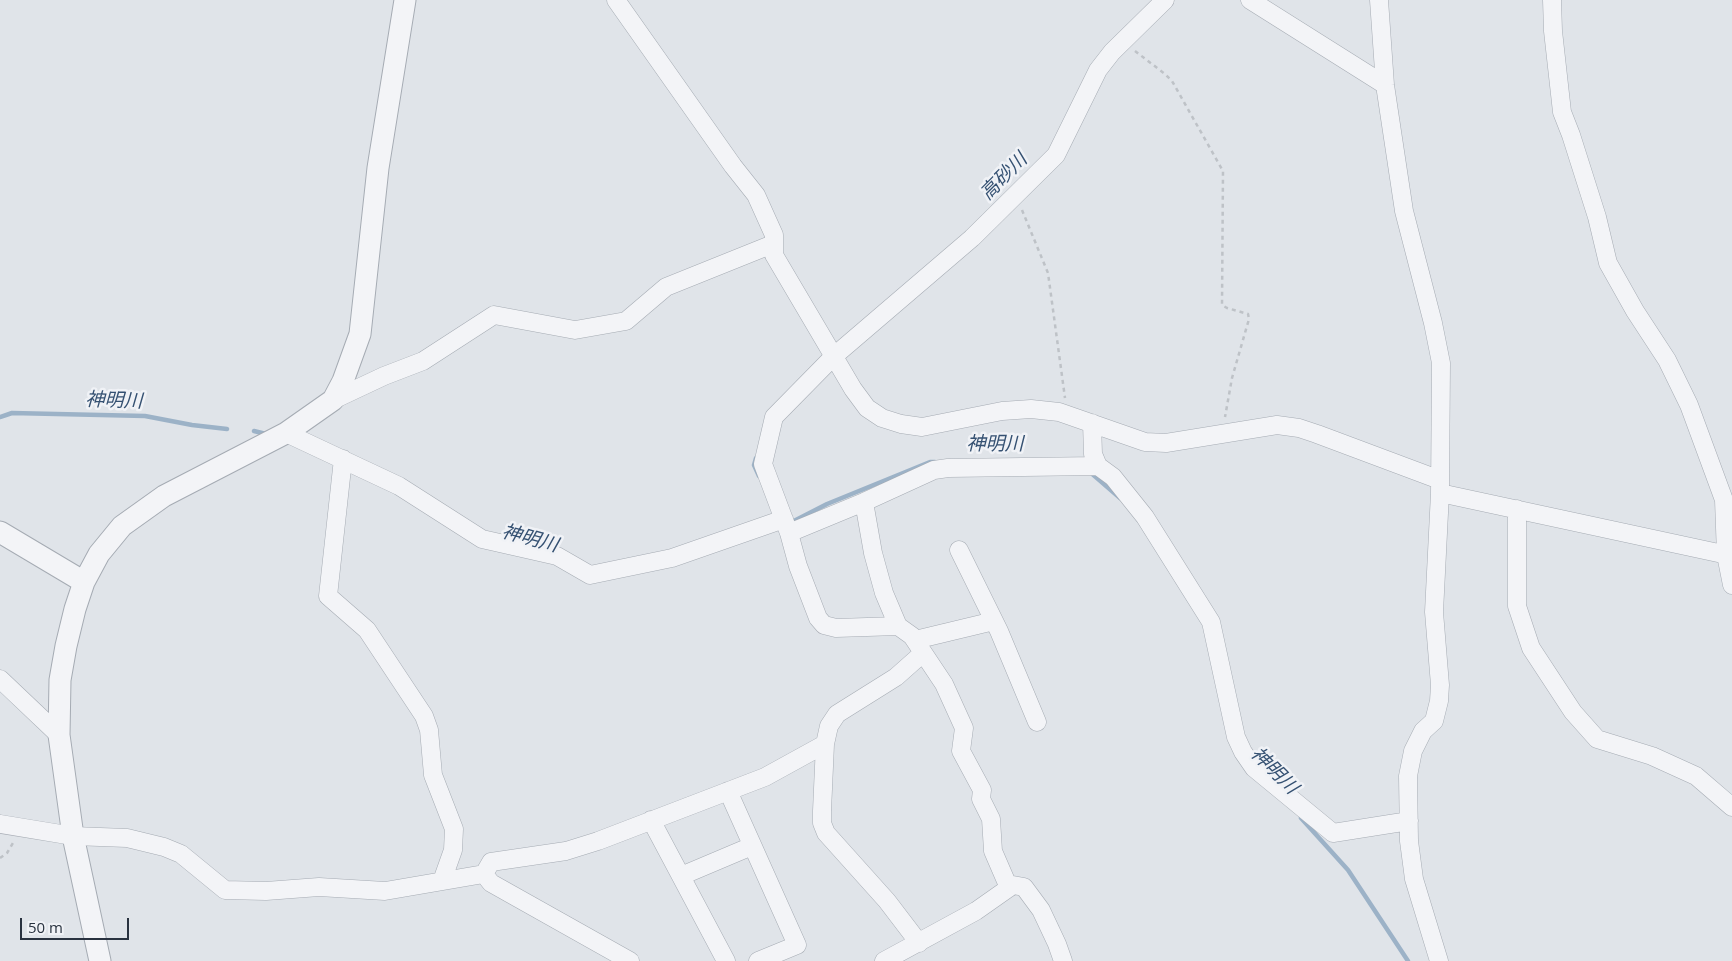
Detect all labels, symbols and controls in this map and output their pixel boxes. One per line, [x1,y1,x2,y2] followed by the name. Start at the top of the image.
[976,149,1032,205] water label: 高砂川
[85,389,143,413] water label: 神明川
[967,434,1023,456] water label: 神明川
[500,521,560,557] water label: 神明川
[1246,743,1302,799] water label: 神明川
[22,908,131,940] scale bar
[28,917,63,937] text: 50 m

